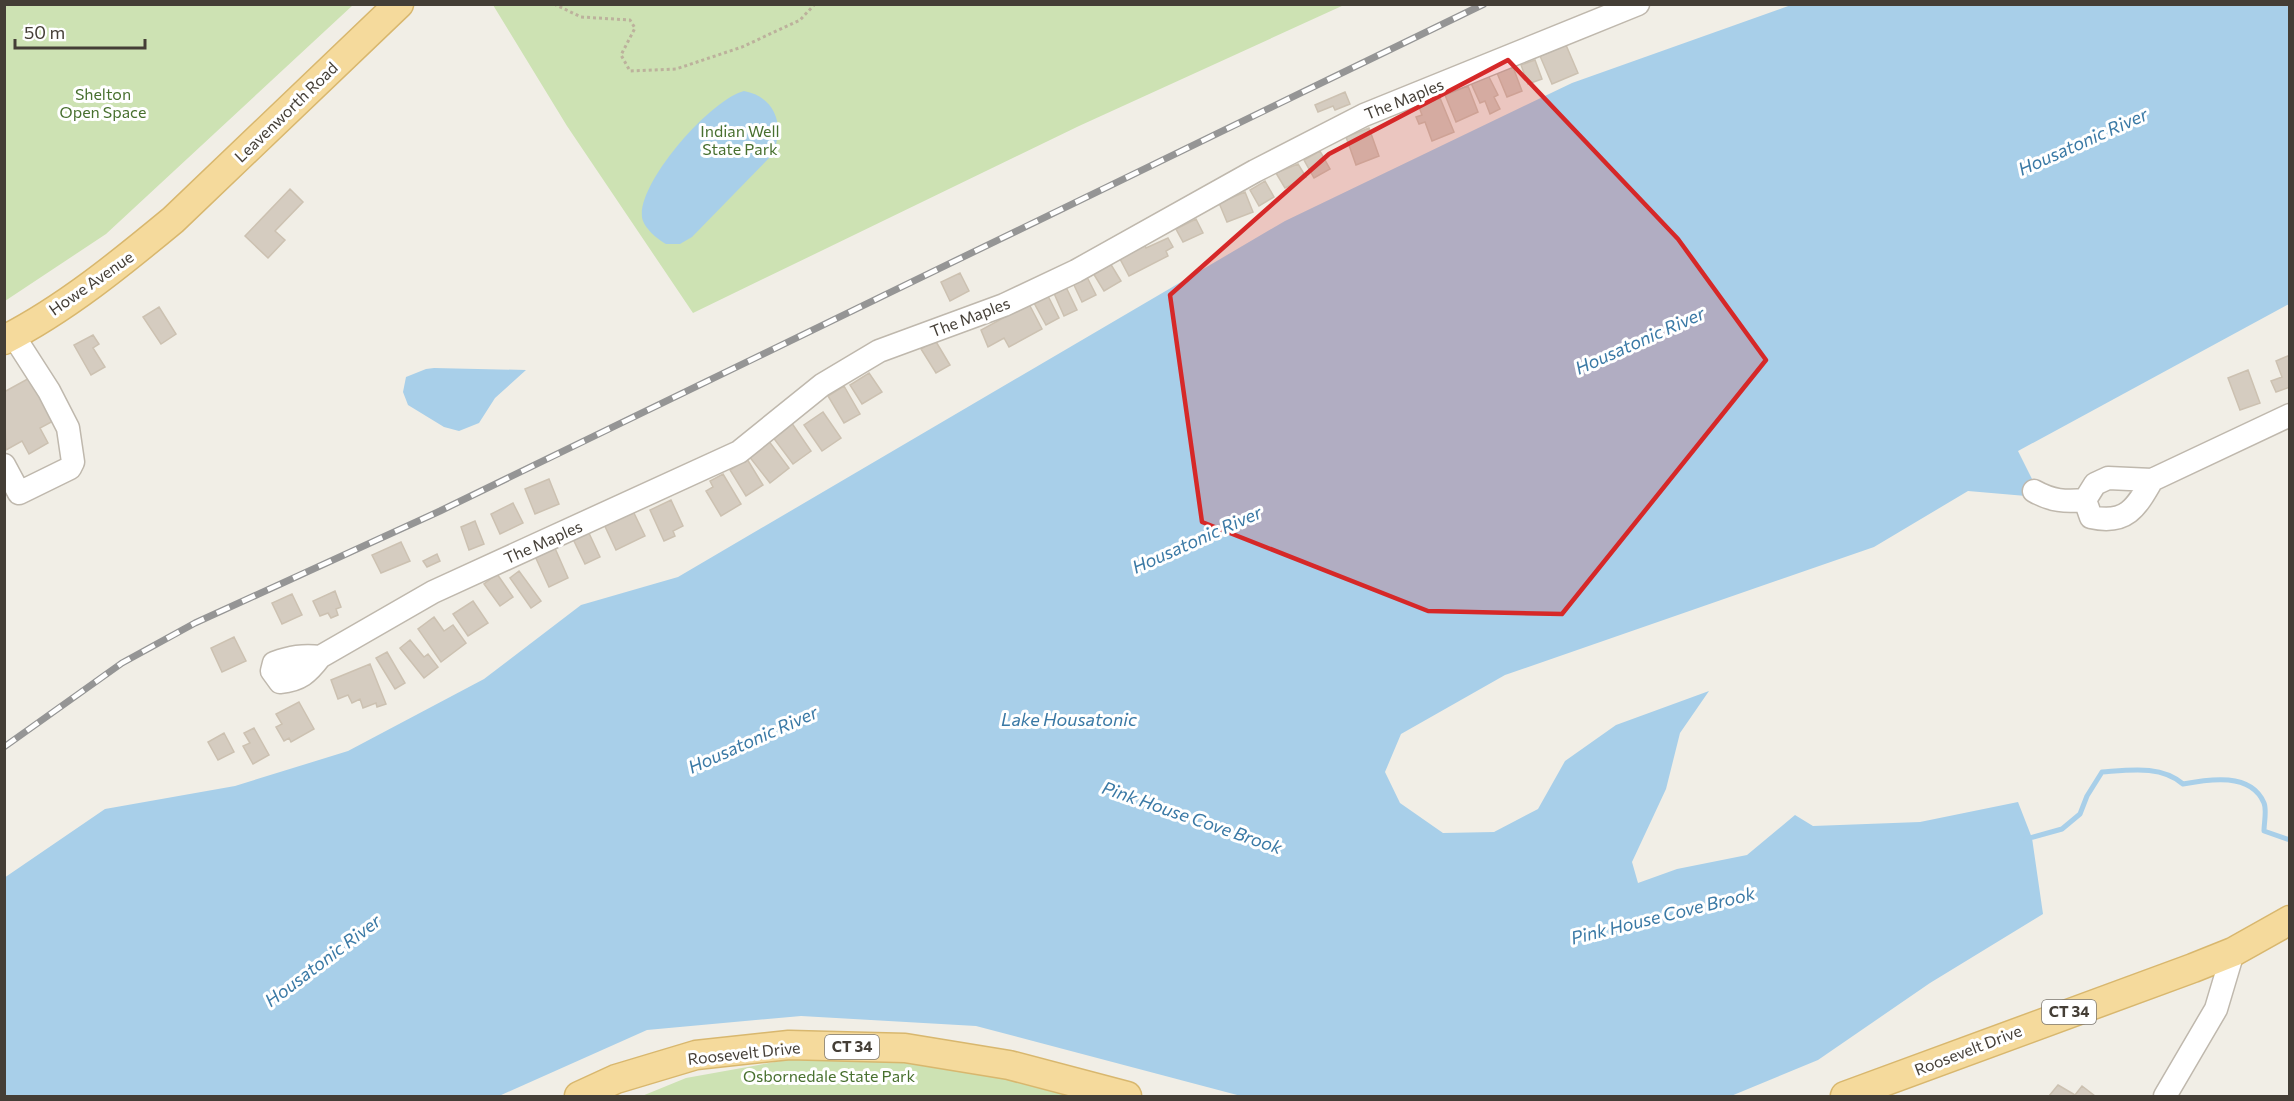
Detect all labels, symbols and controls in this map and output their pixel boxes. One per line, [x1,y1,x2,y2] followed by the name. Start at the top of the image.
[15,12,146,50] scale bar
[24,21,65,43] text: 50 m
[230,58,341,166] street label: Leavenworth Road
[1361,74,1446,123] street label: The Maples
[60,84,146,121] park label: Shelton Open Space
[2014,102,2152,180] water label: Housatonic River
[700,121,780,158] park label: Indian Well State Park
[45,247,137,319] street label: Howe Avenue
[927,293,1012,340] street label: The Maples
[1571,301,1709,379] water label: Housatonic River
[1128,500,1266,578] water label: Housatonic River
[501,516,585,567] street label: The Maples
[684,700,822,778] water label: Housatonic River
[1001,708,1137,730] water label: Lake Housatonic
[1099,776,1286,859] water label: Pink House Cove Brook
[1568,881,1758,949] water label: Pink House Cove Brook
[260,909,385,1011] water label: Housatonic River
[2042,1000,2096,1024] road number: CT 34
[1911,1020,2024,1079] street label: Roosevelt Drive
[825,1035,879,1059] road number: CT 34
[687,1037,801,1068] street label: Roosevelt Drive
[743,1066,915,1085] park label: Osbornedale State Park

